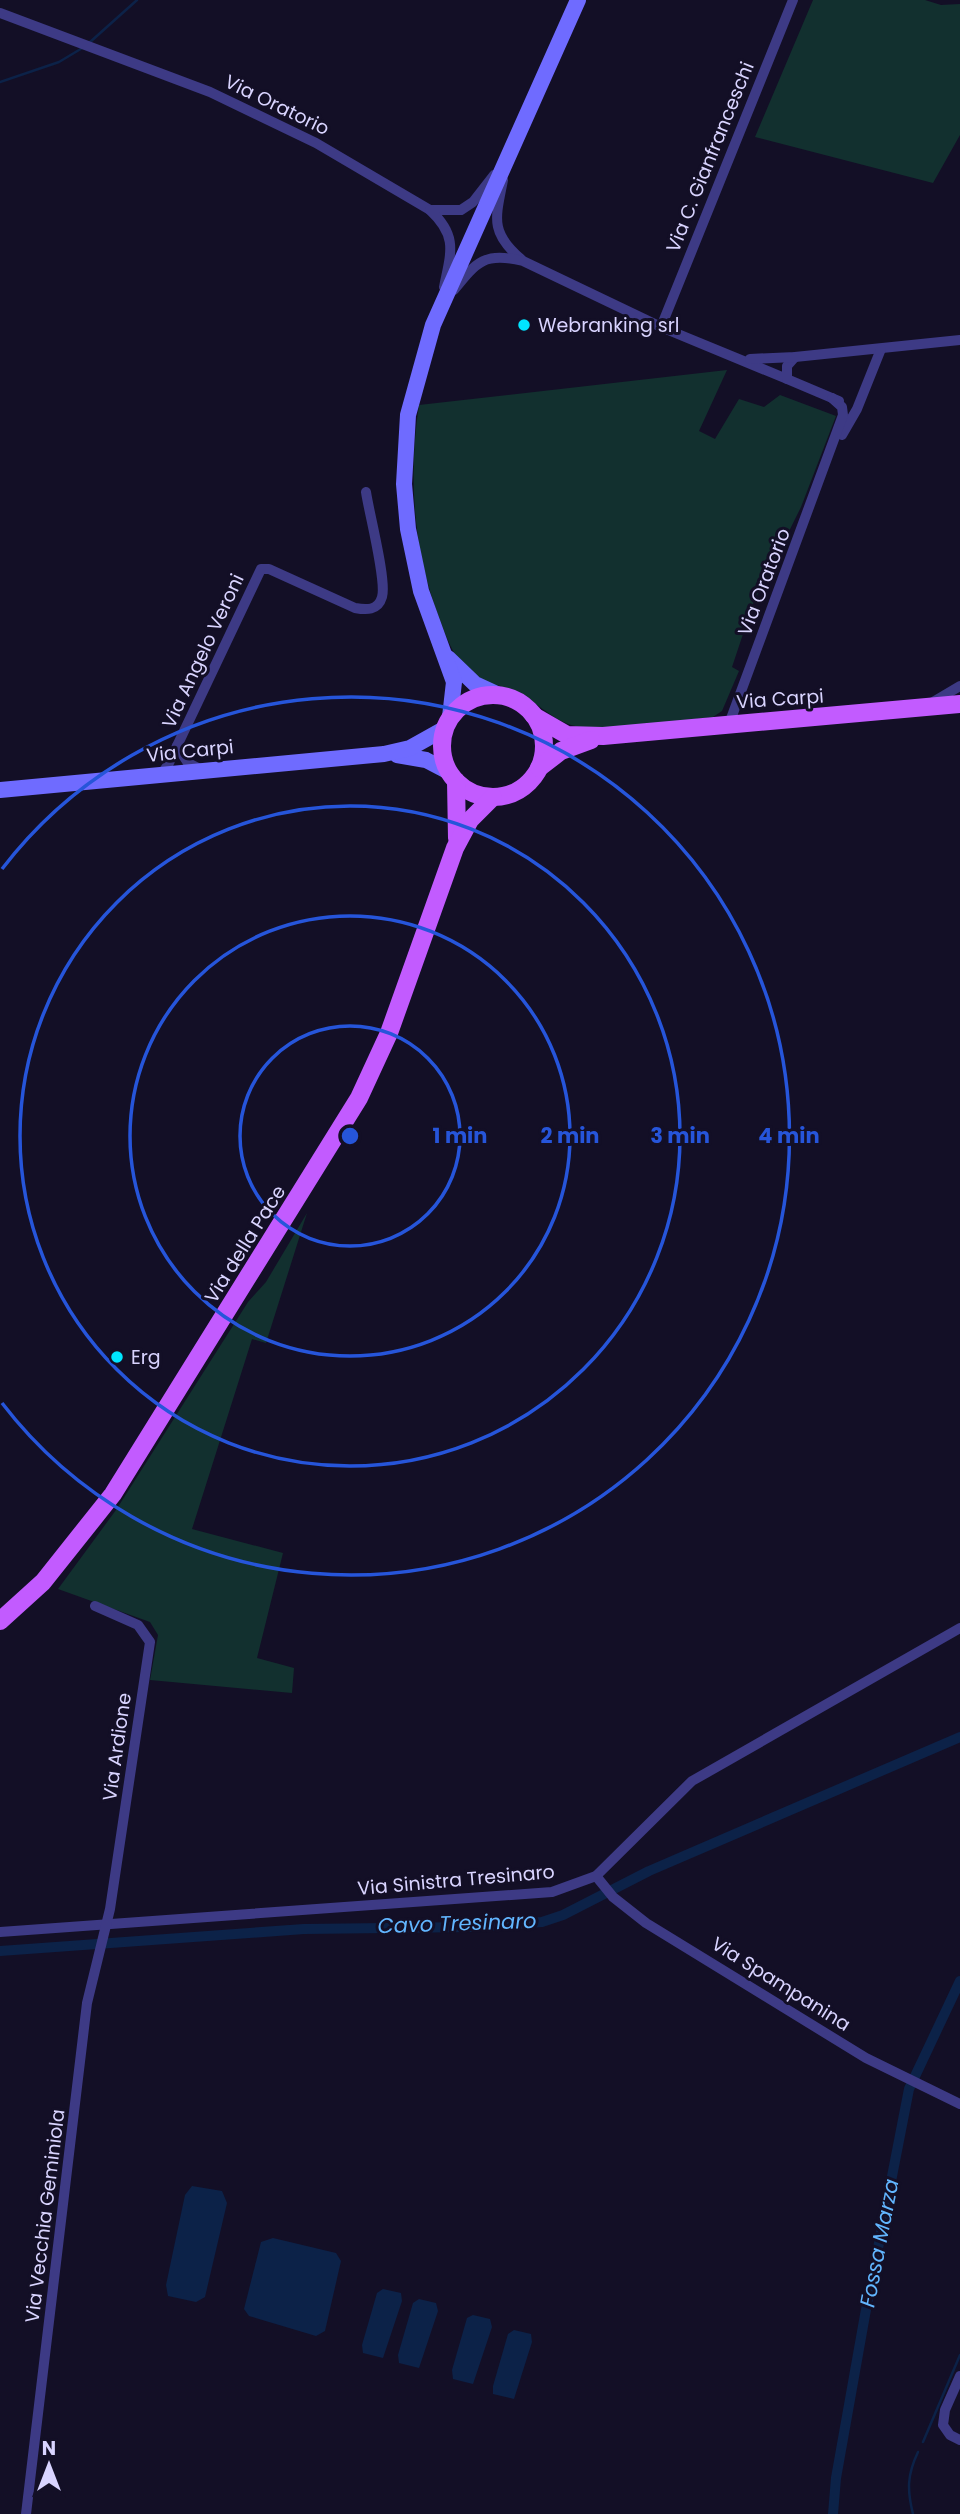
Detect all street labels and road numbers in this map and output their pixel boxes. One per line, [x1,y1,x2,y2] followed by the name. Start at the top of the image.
[659,58,761,256] street label: Via C. Gianfranceschi
[220,68,334,142] street label: Via Oratorio
[731,524,797,640] street label: Via Oratorio
[155,569,251,733] street label: Via Angelo Veroni
[735,682,825,716] street label: Via Carpi
[145,733,235,769] street label: Via Carpi
[198,1180,292,1308] street label: Via della Pace
[96,1691,138,1803] street label: Via Ardione
[356,1858,556,1902] street label: Via Sinistra Tresinaro
[706,1930,856,2038] street label: Via Spampanina
[18,2108,72,2324] street label: Via Vecchia Geminiola

